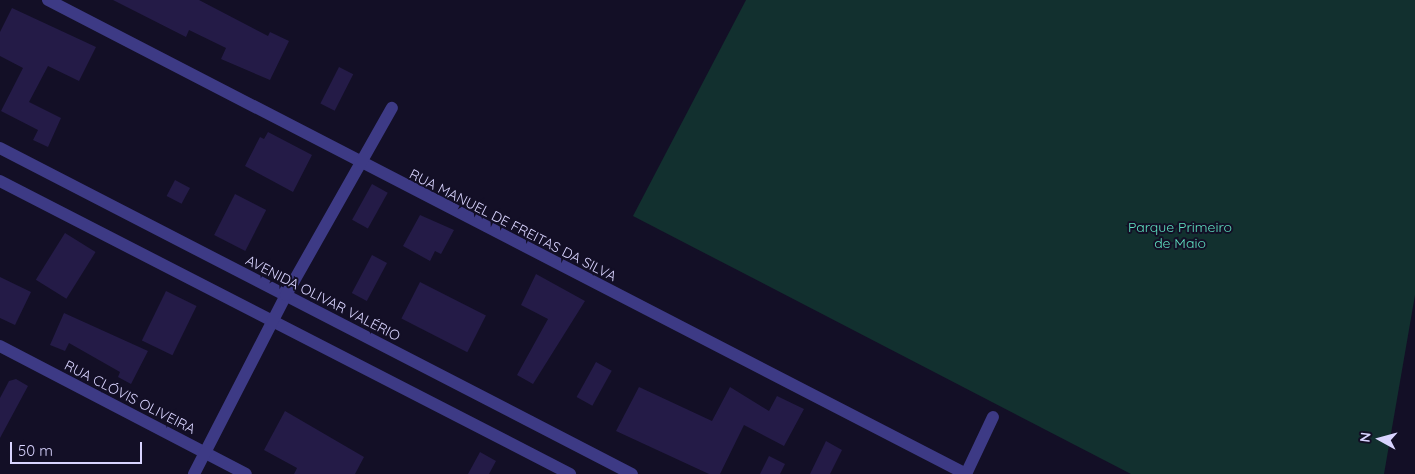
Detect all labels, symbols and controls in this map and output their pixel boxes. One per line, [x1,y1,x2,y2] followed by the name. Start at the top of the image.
[407,165,619,285] street label: RUA MANUEL DE FREITAS DA SILVA
[1128,219,1232,252] park label: Parque Primeiro de Maio
[243,252,403,344] street label: AVENIDA OLIVAR VALÉRIO
[62,357,198,437] street label: RUA CLÓVIS OLIVEIRA
[1355,414,1405,464] north arrow
[1356,431,1375,443] text: N
[12,432,145,464] scale bar
[18,441,53,460] text: 50 m

